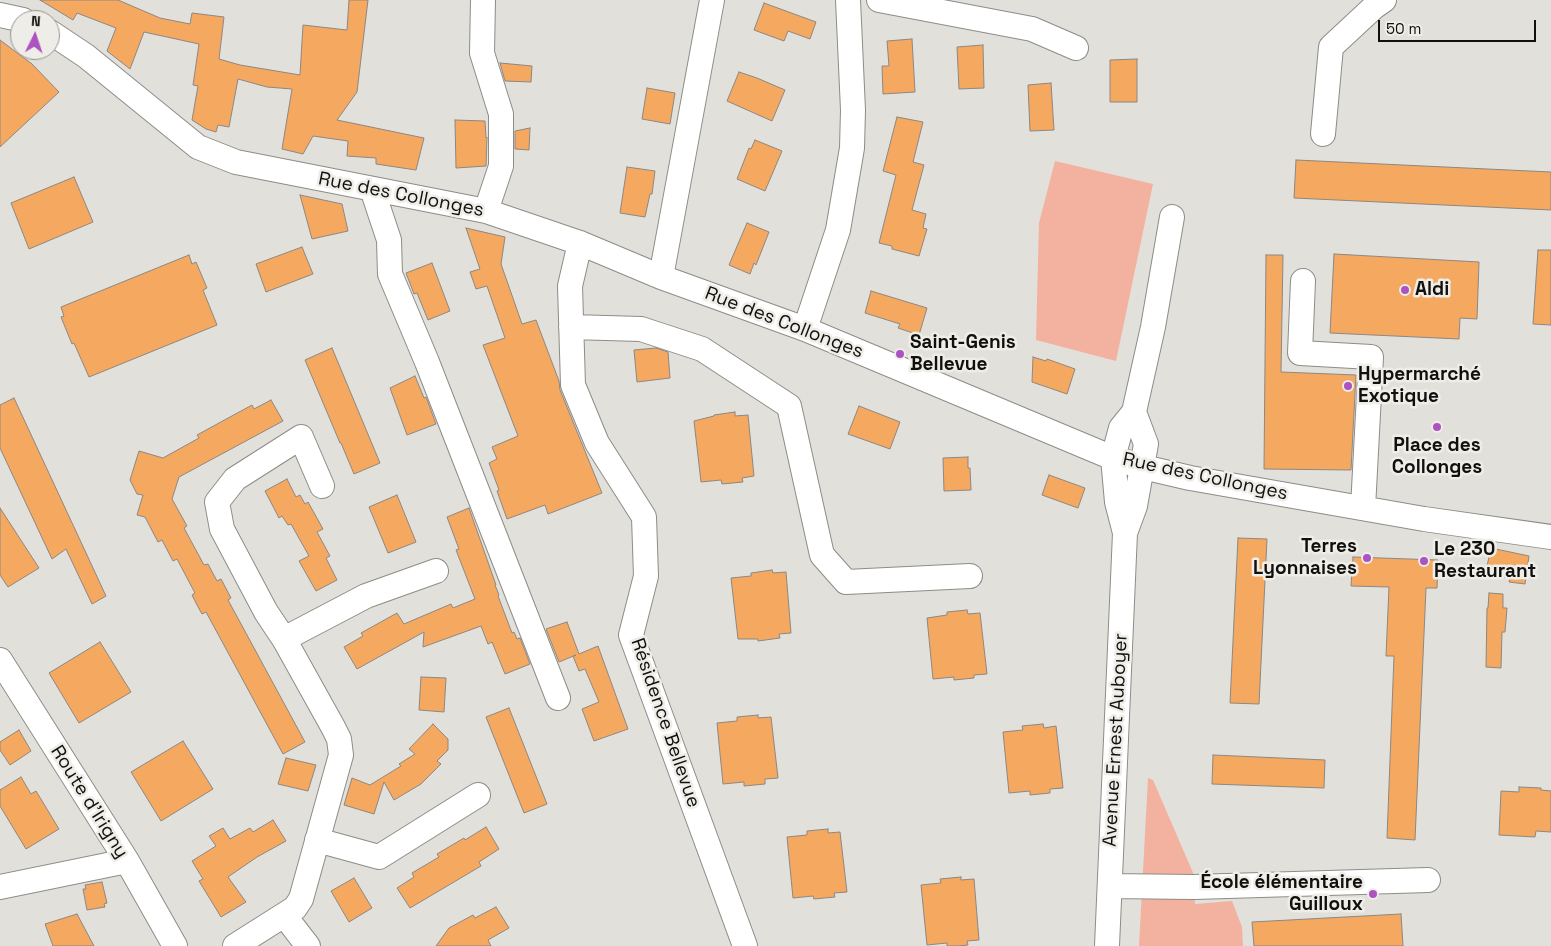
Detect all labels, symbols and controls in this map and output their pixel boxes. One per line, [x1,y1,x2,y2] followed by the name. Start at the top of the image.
[10,10,60,60] north arrow
[1381,10,1538,42] scale bar
[31,12,41,30] text: N
[1386,19,1421,38] text: 50 m
[316,168,486,222] street label: Rue des Collonges
[1415,279,1449,301] place label: Aldi
[701,282,867,364] street label: Rue des Collonges
[1399,284,1411,296] marker: Aldi
[910,332,1016,376] place label: Saint-Genis Bellevue
[894,348,906,360] marker: Saint-Genis Bellevue
[1358,364,1481,408] place label: Hypermarché Exotique
[1342,380,1354,392] marker: Hypermarché Exotique
[1431,421,1443,433] marker: Place des Collonges
[1392,435,1482,479] place label: Place des Collonges
[1120,448,1290,506] street label: Rue des Collonges
[1253,536,1357,580] place label: Terres Lyonnaises
[1434,539,1536,583] place label: Le 230 Restaurant
[1361,552,1373,564] marker: Terres Lyonnaises
[1418,555,1430,567] marker: Le 230 Restaurant
[1099,633,1133,847] street label: Avenue Ernest Auboyer
[625,635,705,811] street label: Résidence Bellevue
[45,741,133,863] street label: Route d'Irigny
[1200,872,1363,916] place label: École élémentaire Guilloux
[1367,888,1379,900] marker: École élémentaire Guilloux

